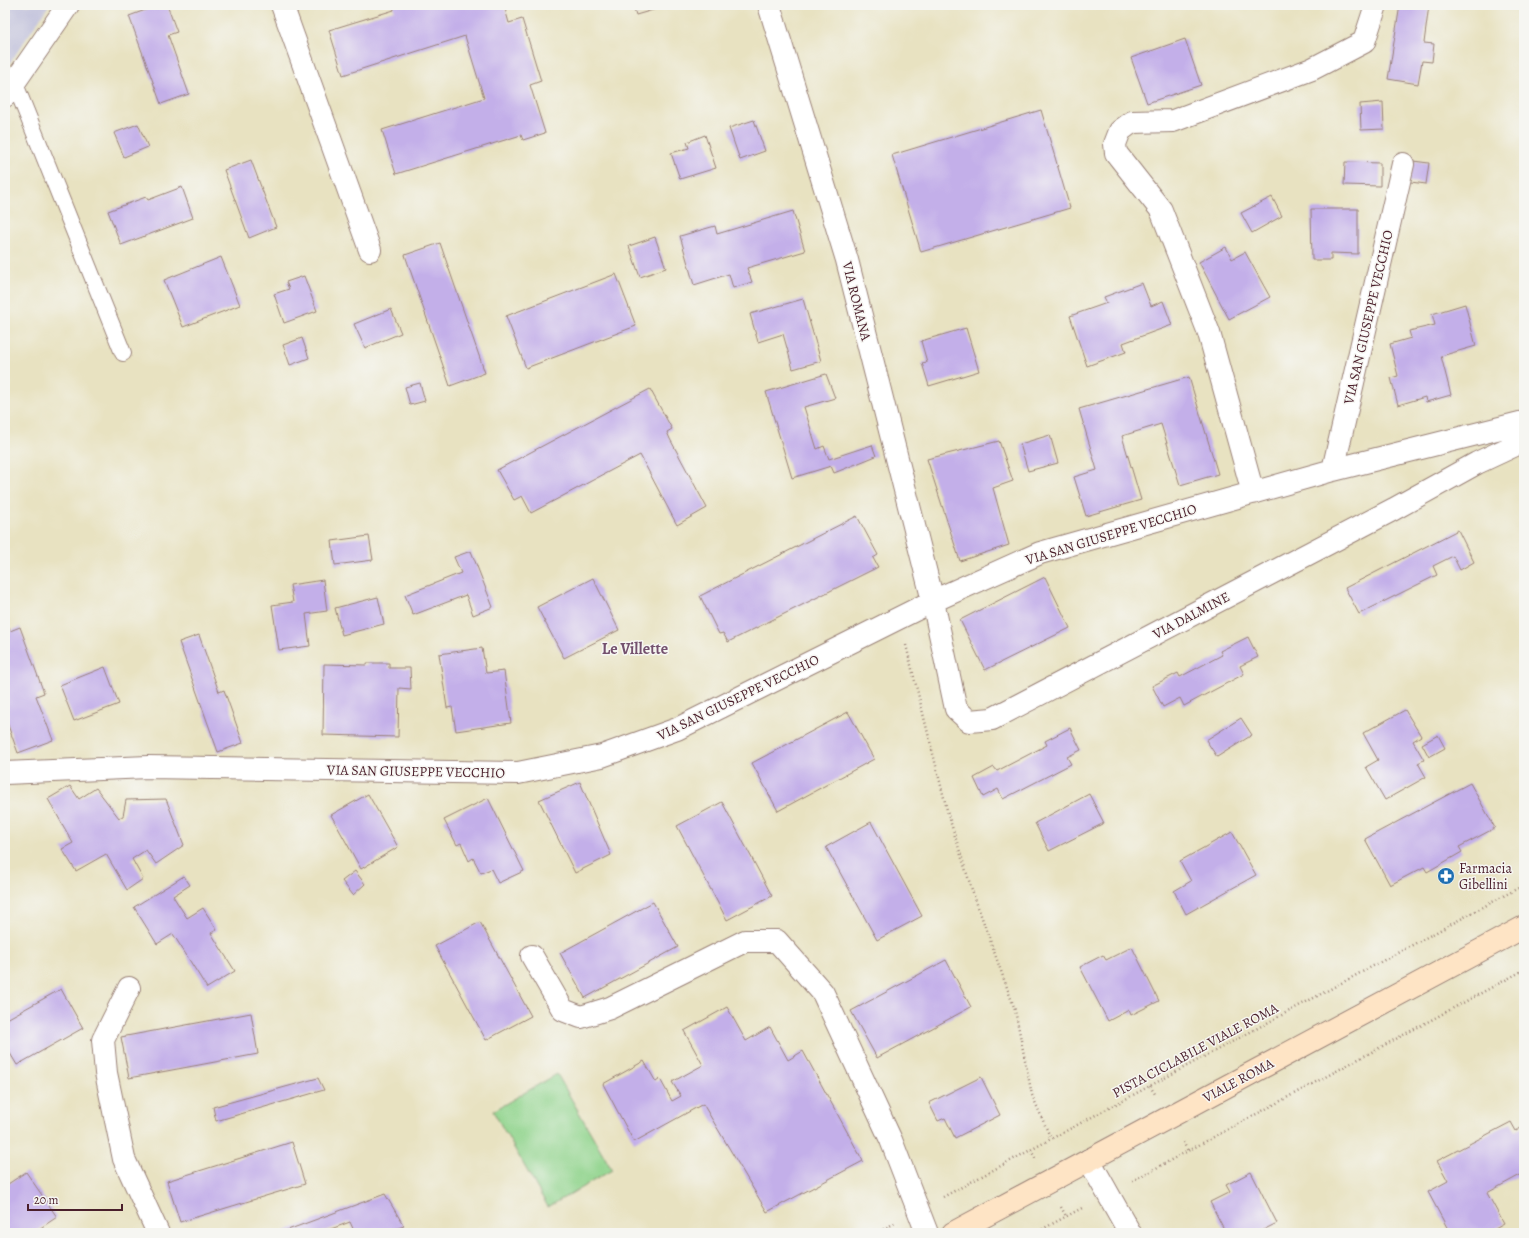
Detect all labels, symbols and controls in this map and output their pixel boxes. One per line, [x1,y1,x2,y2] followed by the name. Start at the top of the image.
[1339,228,1398,407] street label: VIA SAN GIUSEPPE VECCHIO
[837,259,876,343] street label: VIA ROMANA
[1022,499,1199,570] street label: VIA SAN GIUSEPPE VECCHIO
[1149,587,1233,644] street label: VIA DALMINE
[602,638,668,660] district label: Le Villette
[653,650,823,745] street label: VIA SAN GIUSEPPE VECCHIO
[326,760,506,783] street label: VIA SAN GIUSEPPE VECCHIO
[1459,859,1513,894] place label: Farmacia Gibellini
[1436,866,1456,886] pharmacy icon: Farmacia Gibellini
[1109,999,1281,1101] street label: PISTA CICLABILE VIALE ROMA
[1200,1054,1276,1106] street label: VIALE ROMA
[28,1186,122,1212] scale bar
[34,1192,58,1208] text: 20 m

